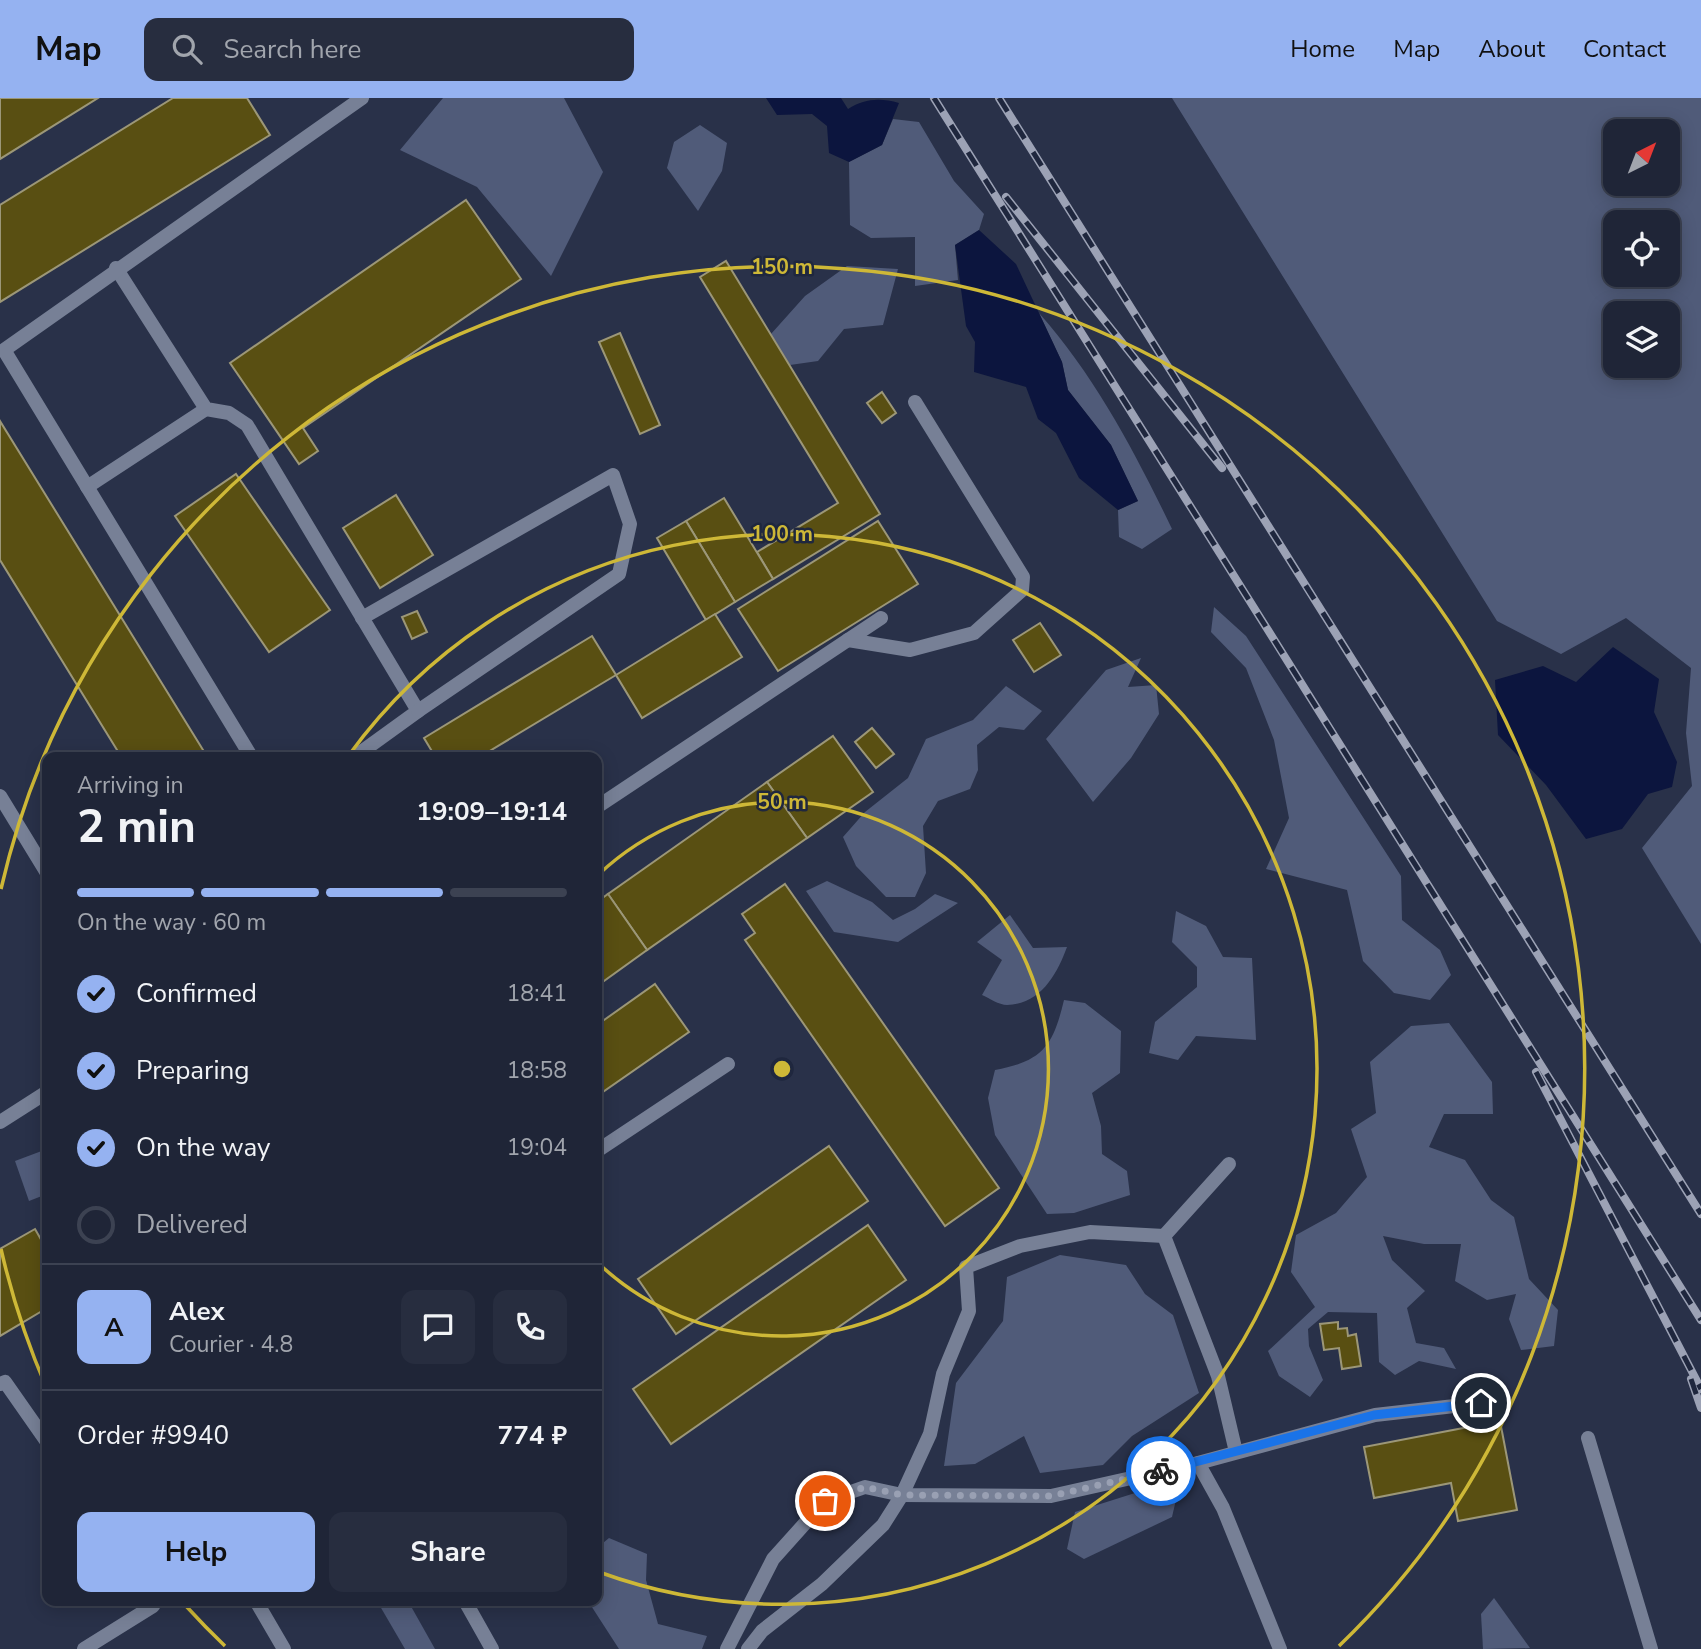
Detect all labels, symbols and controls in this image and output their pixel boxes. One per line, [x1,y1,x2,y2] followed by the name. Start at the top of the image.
[144,18,634,81] search box
[35,27,102,72] text: Map
[168,30,206,68] icon: search
[224,32,361,67] text: Search here
[1290,33,1355,65] text: Home
[1393,33,1440,65] text: Map
[1478,33,1545,65] text: About
[1583,33,1666,65] text: Contact
[1603,119,1680,196] north arrow
[1603,119,1680,378] map controls
[1603,210,1680,287] button: locate
[751,253,813,281] text: 150 m
[1603,301,1680,378] button: layers
[751,520,813,548] text: 100 m
[77,770,184,801] text: Arriving in
[757,788,807,816] text: 50 m
[416,794,567,829] text: 19:09–19:14
[77,795,196,858] text: 2 min
[77,907,266,938] text: On the way · 60 m
[77,975,115,1013] icon: check
[136,976,257,1011] text: Confirmed
[507,978,567,1009] text: 18:41
[77,1052,115,1090] icon: check
[136,1053,249,1088] text: Preparing
[507,1055,567,1086] text: 18:58
[770,1057,794,1081] centre of rings
[77,1129,115,1167] icon: check
[136,1130,270,1165] text: On the way
[507,1132,567,1163] text: 19:04
[136,1207,248,1242] text: Delivered
[401,1290,475,1364] button: chat
[493,1290,567,1364] button: phone
[169,1294,225,1329] text: Alex
[104,1310,124,1345] text: A
[169,1329,293,1360] text: Courier · 4.8
[1451,1373,1511,1433] pin
[1462,1384,1500,1422] icon: home
[77,1418,229,1453] text: Order #9940
[498,1418,567,1453] text: 774 ₽
[1126,1436,1196,1506] courier
[1142,1452,1180,1490] icon: bike
[795,1471,855,1531] pin
[806,1482,844,1520] icon: bag
[77,1512,315,1592] button: Help
[329,1512,567,1592] button: Share

